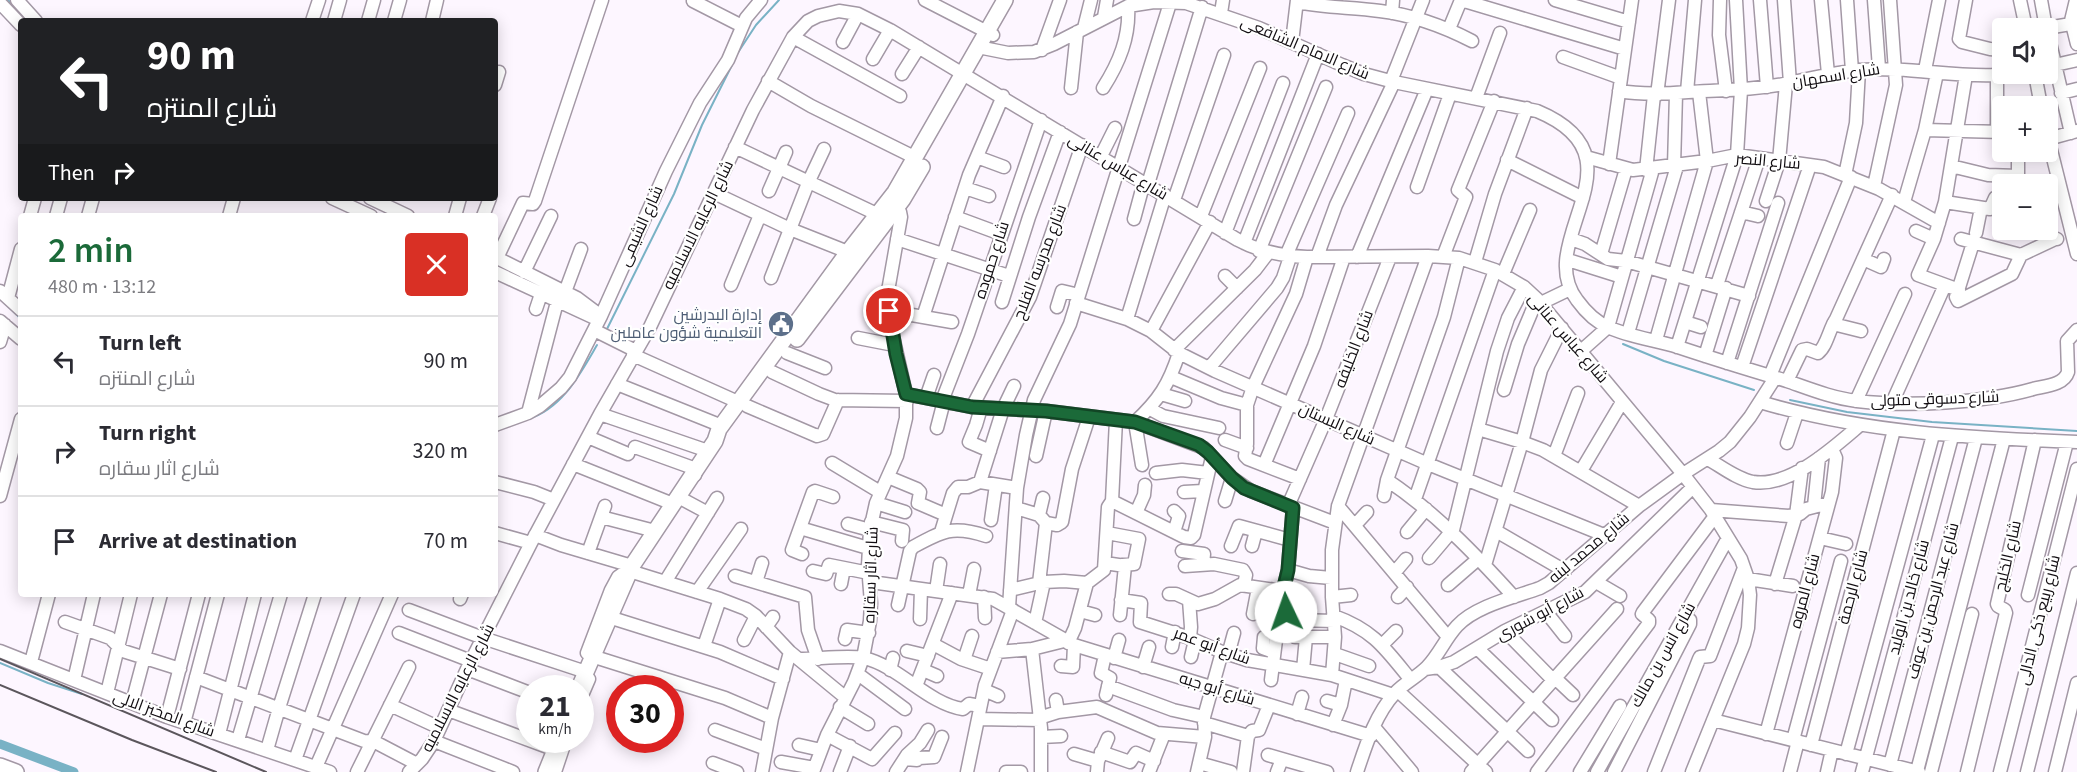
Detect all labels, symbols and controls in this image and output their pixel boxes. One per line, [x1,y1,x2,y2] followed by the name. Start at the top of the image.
[1237,11,1373,85] street label: شارع الامام الشافعى
[1992,18,2058,240] map controls
[1992,18,2058,84] button: sound
[147,26,236,86] text: 90 m
[48,42,126,120] icon: left
[1791,58,1881,94] street label: شارع اسمهان
[147,89,277,128] text: شارع المنتزه
[1992,96,2058,162] button: +
[1064,128,1172,206] street label: شارع عباس عنانى
[1733,147,1802,175] street label: شارع النصر
[107,156,140,189] icon: right
[48,157,95,189] text: Then
[657,157,739,293] street label: شارع الرعايه الاسلاميه
[1992,174,2058,240] button: −
[613,182,669,270] street label: شارع الشيمى
[1008,201,1072,323] street label: شارع مدرسه الفلاح
[969,218,1015,302] street label: شارع حموده
[48,225,134,276] text: 2 min
[405,233,468,296] button: close
[48,273,156,301] text: 480 m · 13:12
[863,285,914,336] pin
[1523,288,1613,388] street label: شارع عباس عنانى
[872,294,905,327] icon: arrive
[611,304,762,344] place label: إدارة البدرشين التعليمية شؤون عاملين
[1329,307,1379,391] street label: شارع الخليفه
[766,309,796,339] public building icon: إدارة البدرشين التعليمية شؤون عاملين
[99,327,181,359] text: Turn left
[48,345,81,378] icon: left
[423,345,468,377] text: 90 m
[99,365,196,393] text: شارع المنتزه
[1870,386,2000,412] street label: شارع دسوقى متولى
[1295,397,1379,451] street label: شارع البستان
[99,417,196,449] text: Turn right
[48,435,81,468] icon: right
[413,435,468,467] text: 320 m
[99,455,220,483] text: شارع اثار سقاره
[1544,508,1634,588] street label: شارع محمد لبنه
[1989,518,2027,594] street label: شارع الخليج
[1901,520,1965,682] street label: شارع عبد الرحمن بن عوف
[48,525,81,558] icon: arrive
[99,525,297,557] text: Arrive at destination
[423,525,468,557] text: 70 m
[858,526,884,624] street label: شارع اثار سقاره
[1883,537,1935,657] street label: شارع خالد بن الوليد
[1832,547,1874,627] street label: شارع الرحمة
[1784,551,1826,631] street label: شارع المروه
[2012,553,2066,687] street label: شارع ربيع ذكى الدالى
[1254,580,1318,644] position arrow
[1492,582,1588,646] street label: شارع أبو شورى
[1625,598,1701,712] street label: شارع انس بن مالك
[416,620,500,756] street label: شارع الرعايه الاسلاميه
[1170,622,1253,670] street label: شارع أبو عمر
[1176,667,1258,711] street label: شارع أبو جبه
[606,675,684,753] speed limit sign: 30
[110,685,218,743] street label: شارع المخبز الالى
[539,685,571,728] text: 21
[538,719,572,740] text: km/h

